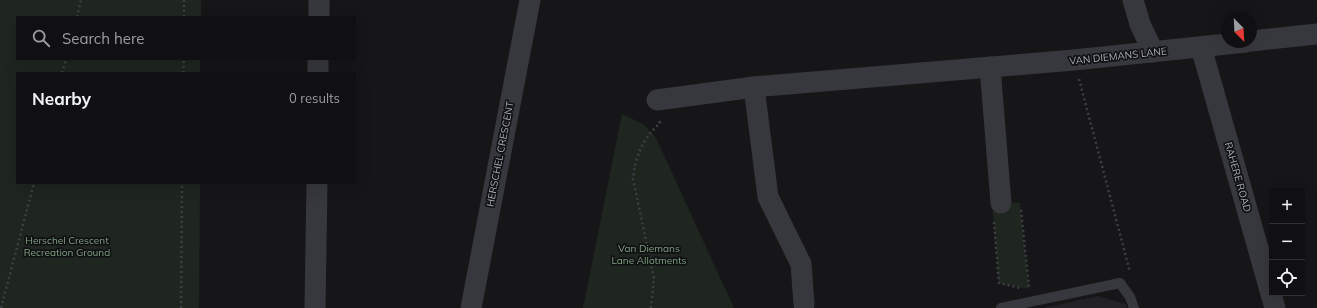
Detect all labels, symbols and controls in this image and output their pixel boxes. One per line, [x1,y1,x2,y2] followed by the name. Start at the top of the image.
[1221,12,1257,48] north arrow
[16,16,356,60] search box
[30,27,52,49] icon: search
[62,29,144,48] text: Search here
[1069,44,1168,68] street label: VAN DIEMANS LANE
[32,88,91,109] text: Nearby
[289,90,340,106] text: 0 results
[483,100,517,208] street label: HERSCHEL CRESCENT
[1222,140,1254,214] street label: RAHERE ROAD
[1269,188,1305,296] map controls
[1269,188,1305,224] button: +
[1269,224,1305,260] button: −
[24,234,110,259] park label: Herschel Crescent Recreation Ground
[611,242,687,267] park label: Van Diemans Lane Allotments
[1269,260,1305,296] button: locate

